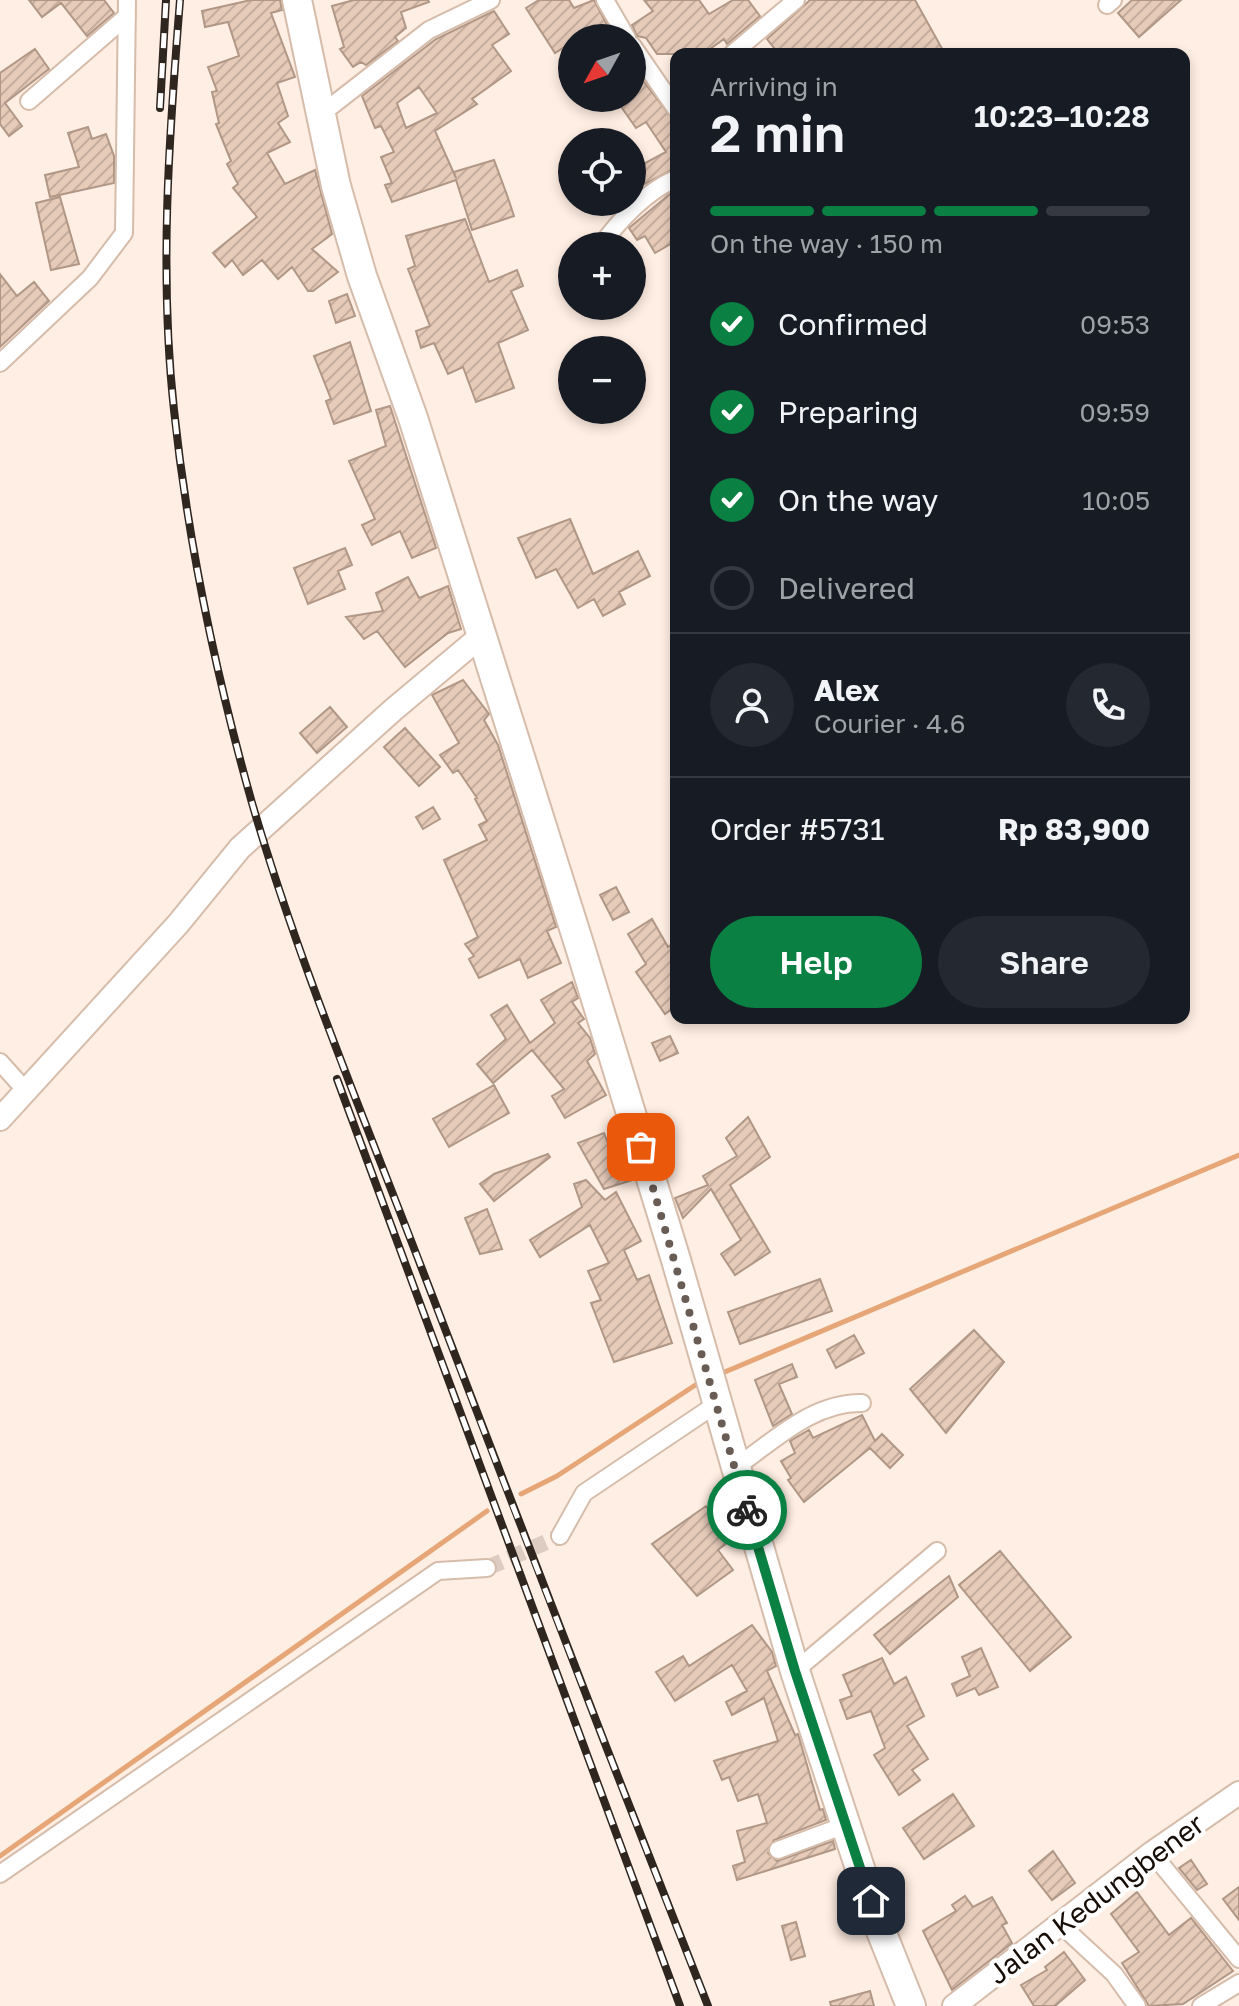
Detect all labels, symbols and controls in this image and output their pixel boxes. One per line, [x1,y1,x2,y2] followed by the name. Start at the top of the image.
[558,24,646,112] north arrow
[558,24,646,424] map controls
[710,71,838,102] text: Arriving in
[974,98,1150,134] text: 10:23–10:28
[710,101,845,163] text: 2 min
[558,128,646,216] button: locate
[710,228,943,259] text: On the way · 150 m
[558,232,646,320] button: +
[710,302,754,346] icon: check
[778,306,928,342] text: Confirmed
[1080,309,1150,340] text: 09:53
[558,336,646,424] button: −
[710,390,754,434] icon: check
[778,394,919,430] text: Preparing
[1080,397,1150,428] text: 09:59
[710,478,754,522] icon: check
[778,482,938,518] text: On the way
[1082,485,1150,516] text: 10:05
[778,570,915,606] text: Delivered
[710,663,794,747] button: person
[1066,663,1150,747] button: phone
[814,672,879,708] text: Alex
[814,708,966,739] text: Courier · 4.6
[710,811,884,847] text: Order #5731
[998,811,1150,847] text: Rp 83,900
[710,916,922,1008] button: Help
[938,916,1150,1008] button: Share
[607,1113,675,1181] pin
[619,1125,663,1169] icon: bag
[707,1470,787,1550] courier
[725,1488,769,1532] icon: bike
[981,1807,1210,1991] street label: Jalan Kedungbener
[837,1867,905,1935] pin
[849,1879,893,1923] icon: home

